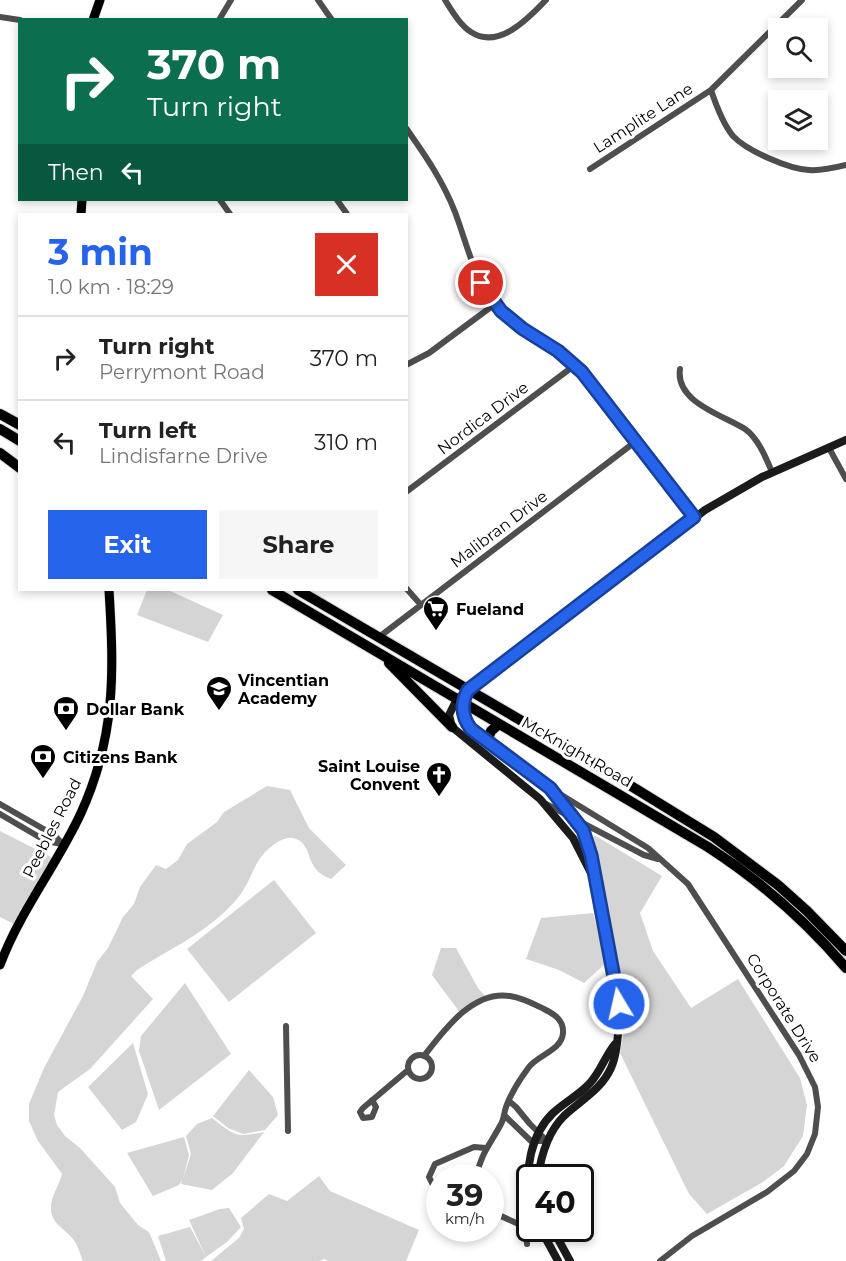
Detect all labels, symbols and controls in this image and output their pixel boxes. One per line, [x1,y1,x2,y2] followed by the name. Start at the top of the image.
[768,18,828,150] map controls
[768,18,828,78] button: search
[147,38,281,90] text: 370 m
[48,42,126,120] icon: right
[590,79,696,157] street label: Lamplite Lane
[147,90,282,123] text: Turn right
[768,90,828,150] button: layers
[116,156,149,189] icon: left
[48,159,104,186] text: Then
[48,230,153,274] text: 3 min
[315,233,378,296] button: close
[455,257,506,308] pin
[464,266,497,299] icon: arrive
[48,275,174,299] text: 1.0 km · 18:29
[99,333,214,360] text: Turn right
[48,342,81,375] icon: right
[310,345,378,372] text: 370 m
[99,360,265,384] text: Perrymont Road
[434,378,532,458] street label: Nordica Drive
[99,417,197,444] text: Turn left
[48,426,81,459] icon: left
[314,429,378,456] text: 310 m
[99,444,268,468] text: Lindisfarne Drive
[447,486,551,572] street label: Malibran Drive
[48,510,207,579] button: Exit
[219,510,378,579] button: Share
[421,594,451,632] supermarket icon: Fueland
[456,600,524,619] place label: Fueland
[237,671,329,708] place label: Vincentian Academy
[204,674,234,712] school or university icon: Vincentian Academy
[51,694,81,732] bank icon: Dollar Bank
[86,700,185,719] place label: Dollar Bank
[518,713,636,791] street label: McKnight Road
[28,742,58,780] bank icon: Citizens Bank
[63,748,178,767] place label: Citizens Bank
[318,757,420,794] place label: Saint Louise Convent
[424,760,454,798] church icon: Saint Louise Convent
[19,775,85,881] street label: Peebles Road
[743,950,825,1066] street label: Corporate Drive
[587,972,651,1036] position arrow
[516,1164,594,1242] speed limit sign: 40
[447,1177,483,1214] text: 39
[445,1209,485,1228] text: km/h

